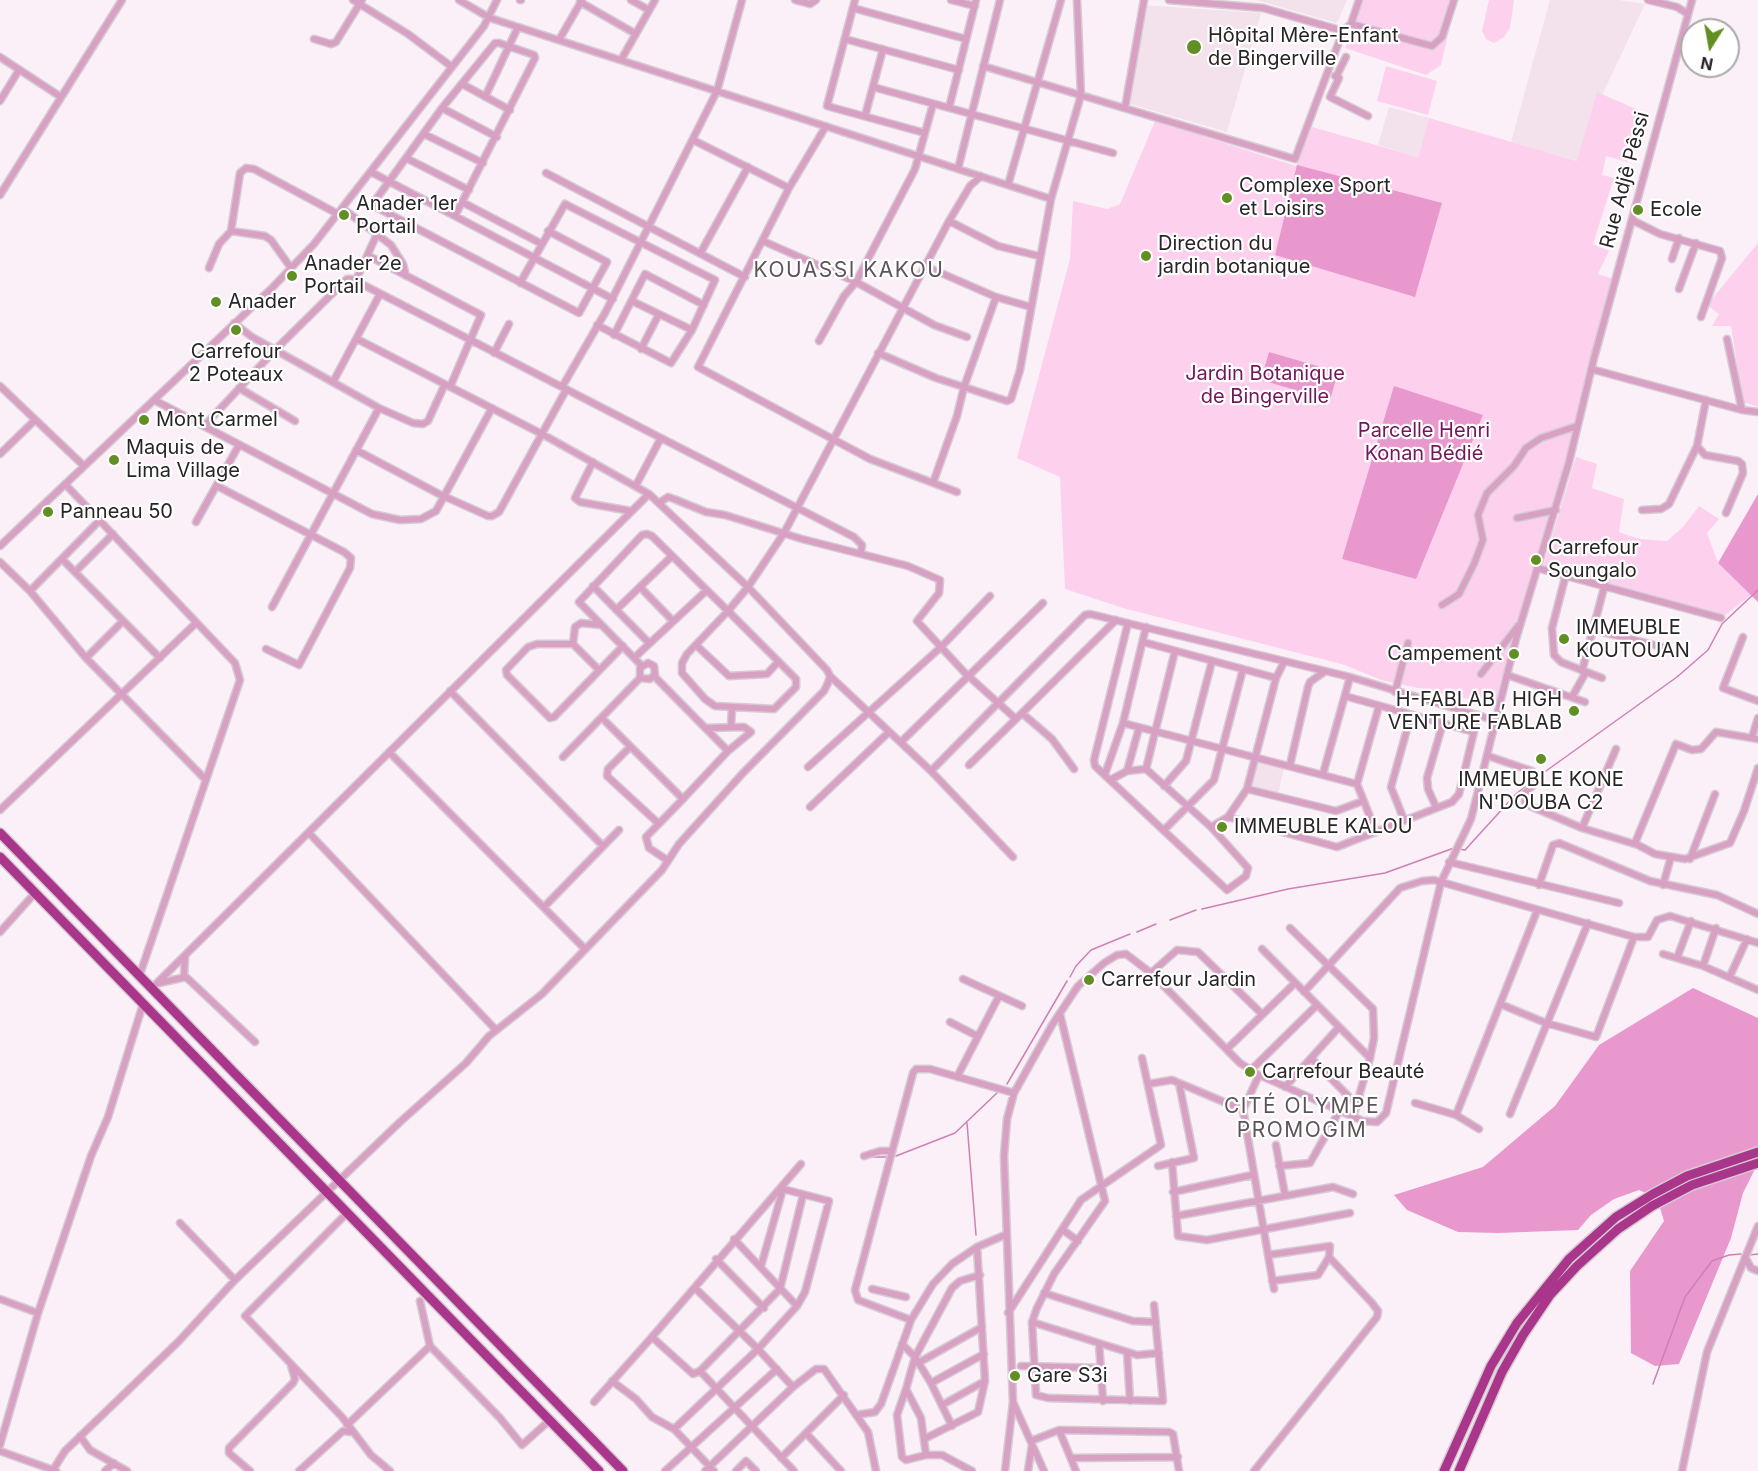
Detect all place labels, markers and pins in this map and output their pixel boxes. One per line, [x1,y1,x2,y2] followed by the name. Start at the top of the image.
[1208,24,1399,71] place label: Hôpital Mère-Enfant de Bingerville
[1185,38,1203,56] marker: Hôpital Mère-Enfant de Bingerville
[1239,174,1391,221] place label: Complexe Sport et Loisirs
[1220,191,1234,205] marker: Complexe Sport et Loisirs
[356,192,457,239] place label: Anader 1er Portail
[1650,198,1702,222] place label: Ecole
[1631,203,1645,217] marker: Ecole
[337,208,351,222] marker: Anader 1er Portail
[1158,232,1310,279] place label: Direction du jardin botanique
[1139,249,1153,263] marker: Direction du jardin botanique
[304,252,402,299] place label: Anader 2e Portail
[285,269,299,283] marker: Anader 2e Portail
[228,290,296,314] place label: Anader
[209,295,223,309] marker: Anader
[229,323,243,337] marker: Carrefour 2 Poteaux
[189,340,283,387] place label: Carrefour 2 Poteaux
[156,408,278,432] place label: Mont Carmel
[137,413,151,427] marker: Mont Carmel
[126,436,240,483] place label: Maquis de Lima Village
[107,453,121,467] marker: Maquis de Lima Village
[60,500,173,524] place label: Panneau 50
[41,505,55,519] marker: Panneau 50
[1548,536,1639,583] place label: Carrefour Soungalo
[1529,553,1543,567] marker: Carrefour Soungalo
[1576,616,1690,663] place label: IMMEUBLE KOUTOUAN
[1557,632,1571,646] marker: IMMEUBLE KOUTOUAN
[1387,642,1502,666] place label: Campement
[1507,647,1521,661] marker: Campement
[1388,688,1562,735] place label: H-FABLAB , HIGH VENTURE FABLAB
[1567,704,1581,718] marker: H-FABLAB , HIGH VENTURE FABLAB
[1534,752,1548,766] marker: IMMEUBLE KONE N'DOUBA C2
[1458,768,1624,815] place label: IMMEUBLE KONE N'DOUBA C2
[1234,815,1413,839] place label: IMMEUBLE KALOU
[1215,820,1229,834] marker: IMMEUBLE KALOU
[1101,968,1256,992] place label: Carrefour Jardin
[1082,973,1096,987] marker: Carrefour Jardin
[1262,1060,1424,1084] place label: Carrefour Beauté
[1243,1065,1257,1079] marker: Carrefour Beauté
[1027,1364,1108,1388] place label: Gare S3i
[1008,1369,1022,1383] marker: Gare S3i

